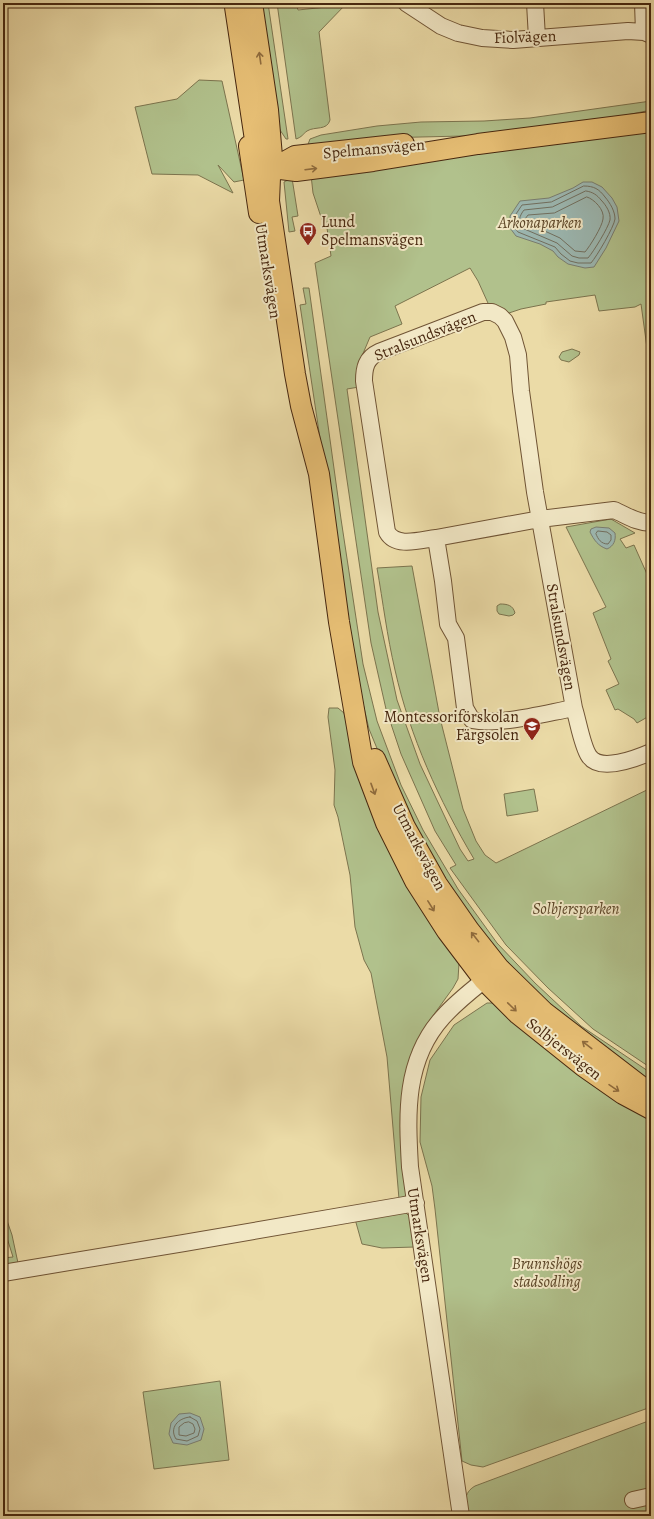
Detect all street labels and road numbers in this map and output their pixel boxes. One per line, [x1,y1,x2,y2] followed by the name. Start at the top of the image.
[493,25,557,49] street label: Fiolvägen
[322,134,426,164] street label: Spelmansvägen
[250,222,286,320] street label: Utmarksvägen
[371,305,480,366] street label: Stralsundsvägen
[541,582,581,692] street label: Stralsundsvägen
[387,800,451,895] street label: Utmarksvägen
[522,1013,606,1086] street label: Solbjersvägen
[402,1186,438,1284] street label: Utmarksvägen

